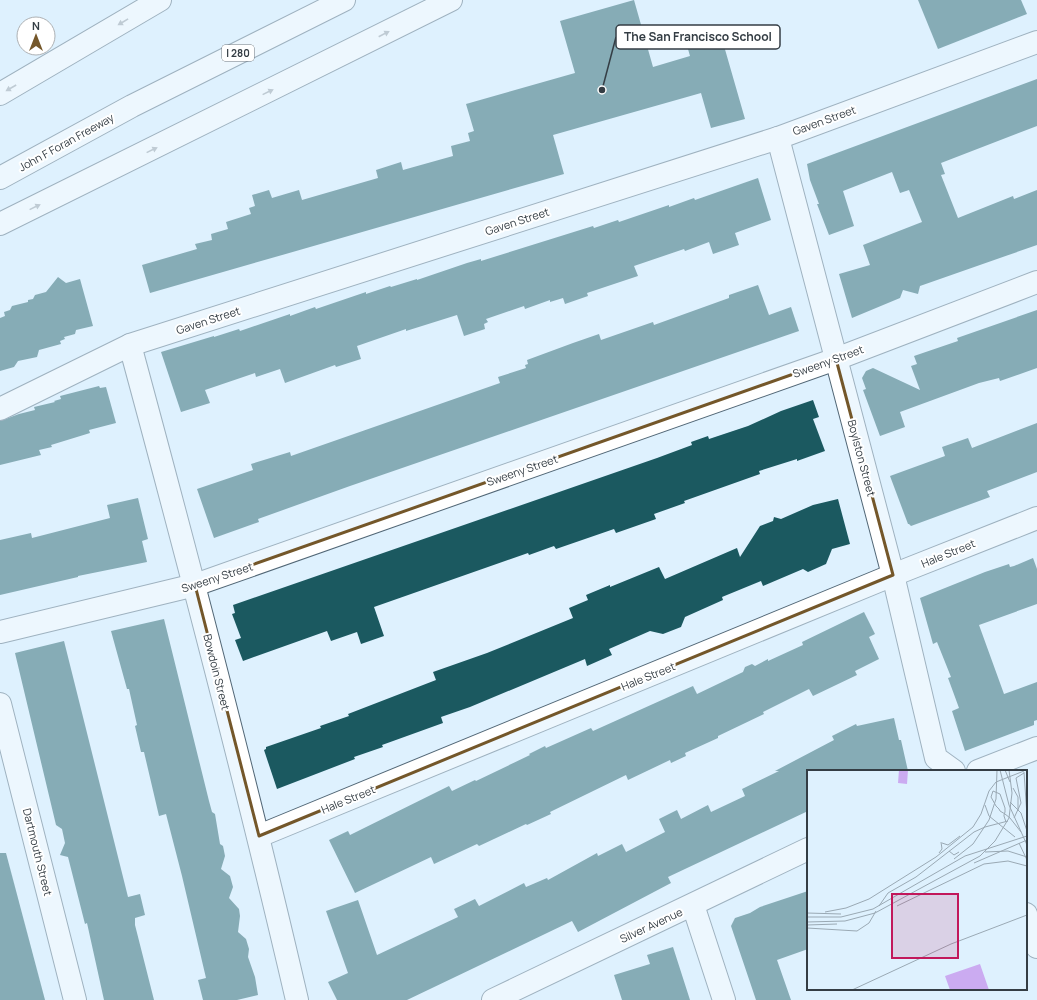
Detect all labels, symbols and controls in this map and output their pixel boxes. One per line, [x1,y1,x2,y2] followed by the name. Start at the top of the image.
[16,16,56,56] north arrow
[32,18,40,33] text: N
[117,18,129,25] one-way arrow
[616,25,780,49] callout: The San Francisco School
[624,28,772,45] text: The San Francisco School
[379,31,390,37] one-way arrow
[222,45,254,61] road number: I 280
[5,84,17,91] one-way arrow
[262,89,274,95] one-way arrow
[790,102,858,138] street label: Gaven Street
[16,109,117,174] street label: John F Foran Freeway
[146,147,157,153] one-way arrow
[29,204,41,210] one-way arrow
[483,204,551,238] street label: Gaven Street
[174,303,242,337] street label: Gaven Street
[791,341,865,381] street label: Sweeny Street
[845,418,879,498] street label: Boylston Street
[484,451,560,489] street label: Sweeny Street
[919,535,977,571] street label: Hale Street
[179,558,255,596] street label: Sweeny Street
[200,632,234,712] street label: Bowdoin Street
[619,658,677,694] street label: Hale Street
[807,770,1027,990] inset map
[319,781,377,817] street label: Hale Street
[20,807,56,897] street label: Dartmouth Street
[617,904,685,946] street label: Silver Avenue

